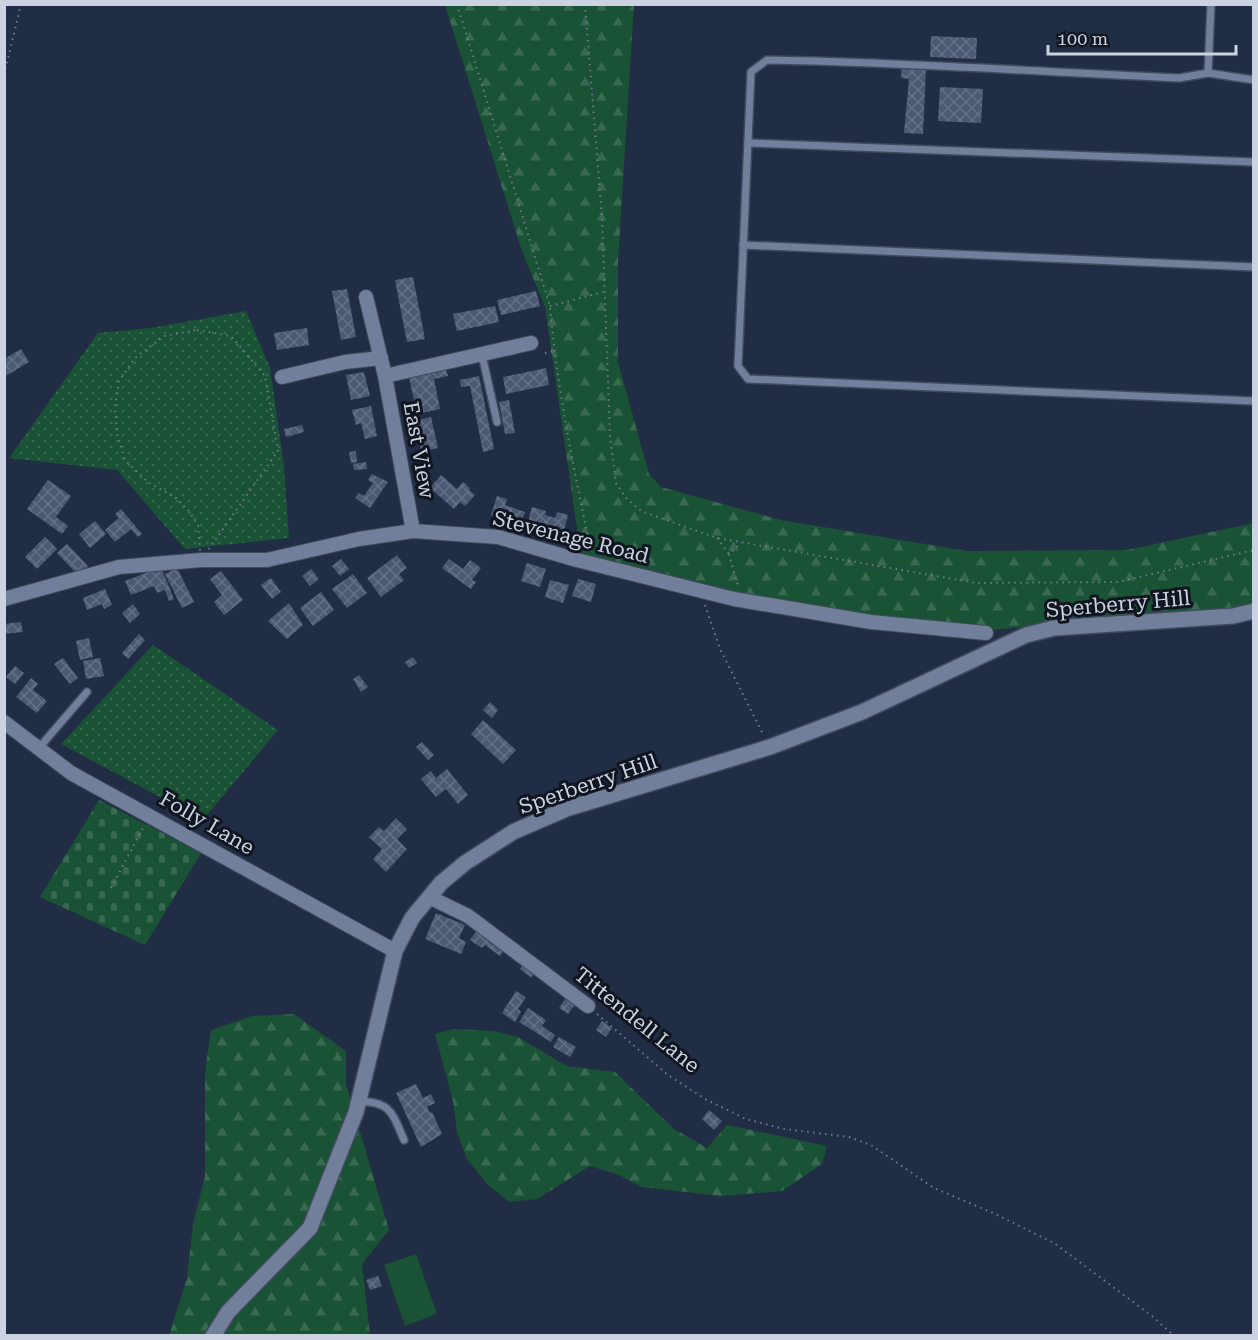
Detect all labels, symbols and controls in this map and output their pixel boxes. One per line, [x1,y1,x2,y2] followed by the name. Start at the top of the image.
[1048,18,1236,56] scale bar
[1057,28,1108,49] text: 100 m
[399,400,439,501] street label: East View
[490,506,652,568] street label: Stevenage Road
[1045,586,1192,622] street label: Sperberry Hill
[516,749,661,819] street label: Sperberry Hill
[156,786,258,860] street label: Folly Lane
[570,962,704,1078] street label: Tittendell Lane

